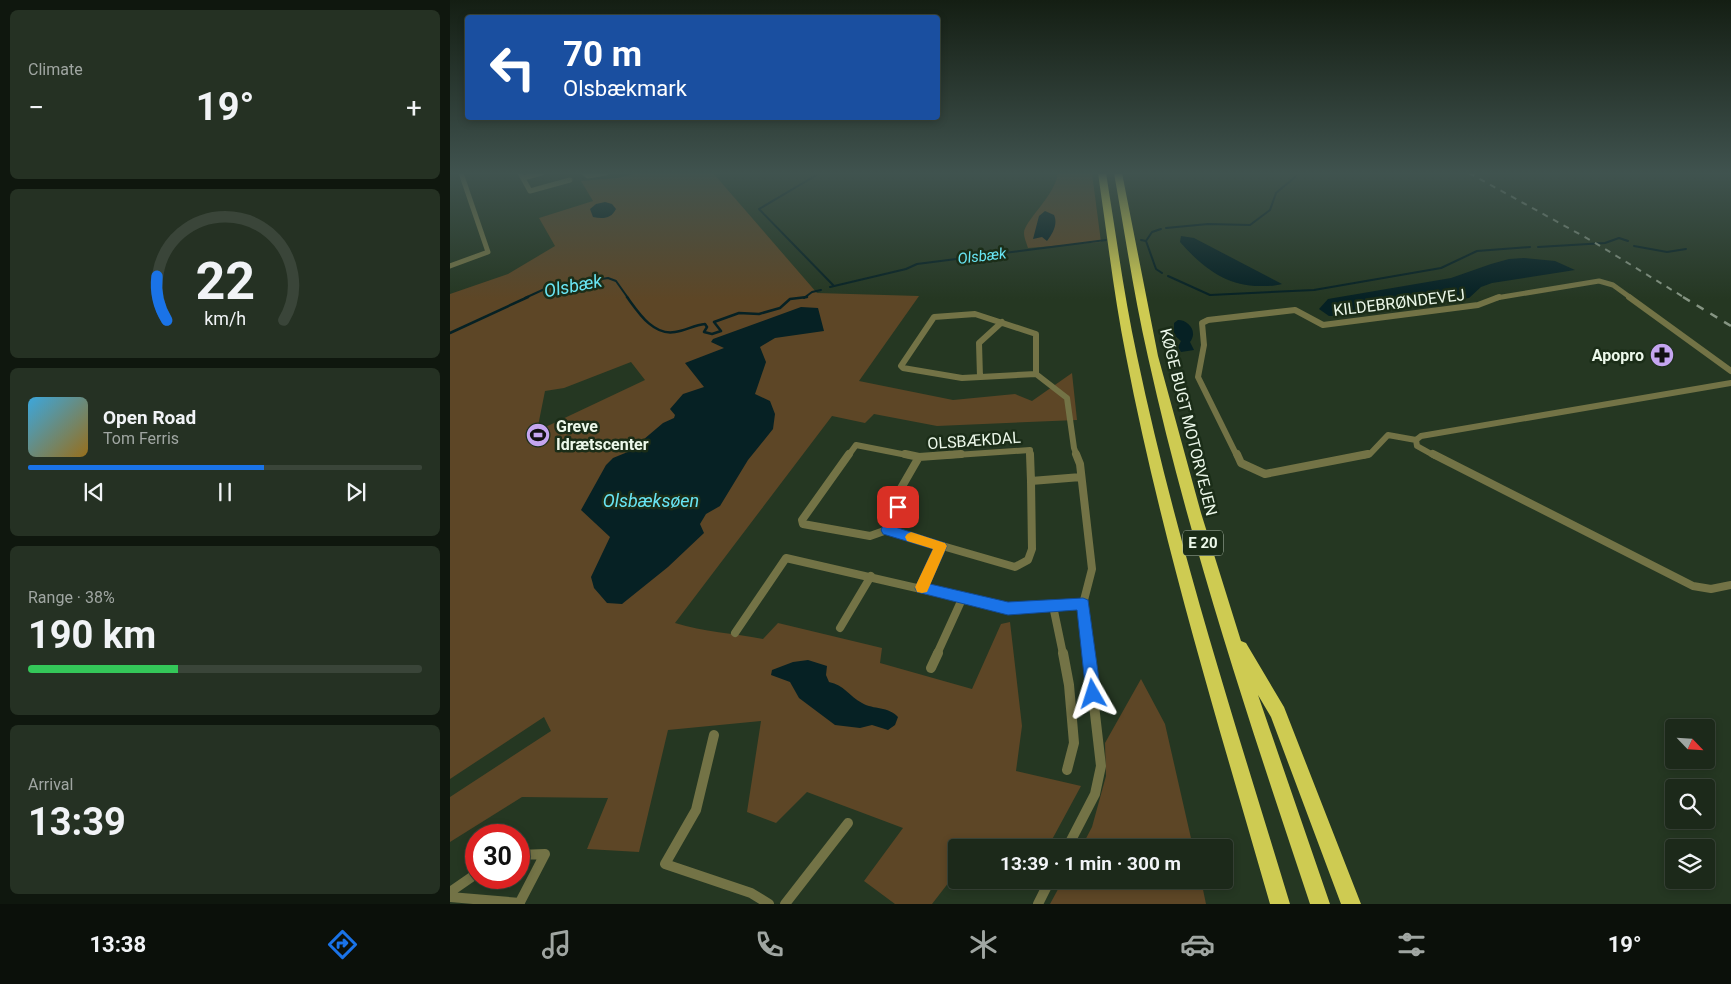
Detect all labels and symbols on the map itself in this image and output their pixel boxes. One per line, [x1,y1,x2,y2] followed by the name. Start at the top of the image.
[957,244,1008,268] water label: Olsbæk
[542,269,605,301] water label: Olsbæk
[1332,285,1466,320] street label: KILDEBRØNDEVEJ
[1156,326,1221,518] street label: KØGE BUGT MOTORVEJEN
[1649,342,1675,368] pharmacy icon: Apopro
[1592,346,1644,365] place label: Apopro
[556,417,649,454] place label: Greve Idrætscenter
[525,422,551,448] sports icon: Greve Idrætscenter
[927,428,1022,453] street label: OLSBÆKDAL
[877,486,919,528] pin
[603,490,699,511] water label: Olsbæksøen
[1183,530,1223,556] road number: E 20
[1066,667,1118,719] position arrow
[1665,719,1715,769] north arrow
[465,824,530,889] speed limit sign: 30

